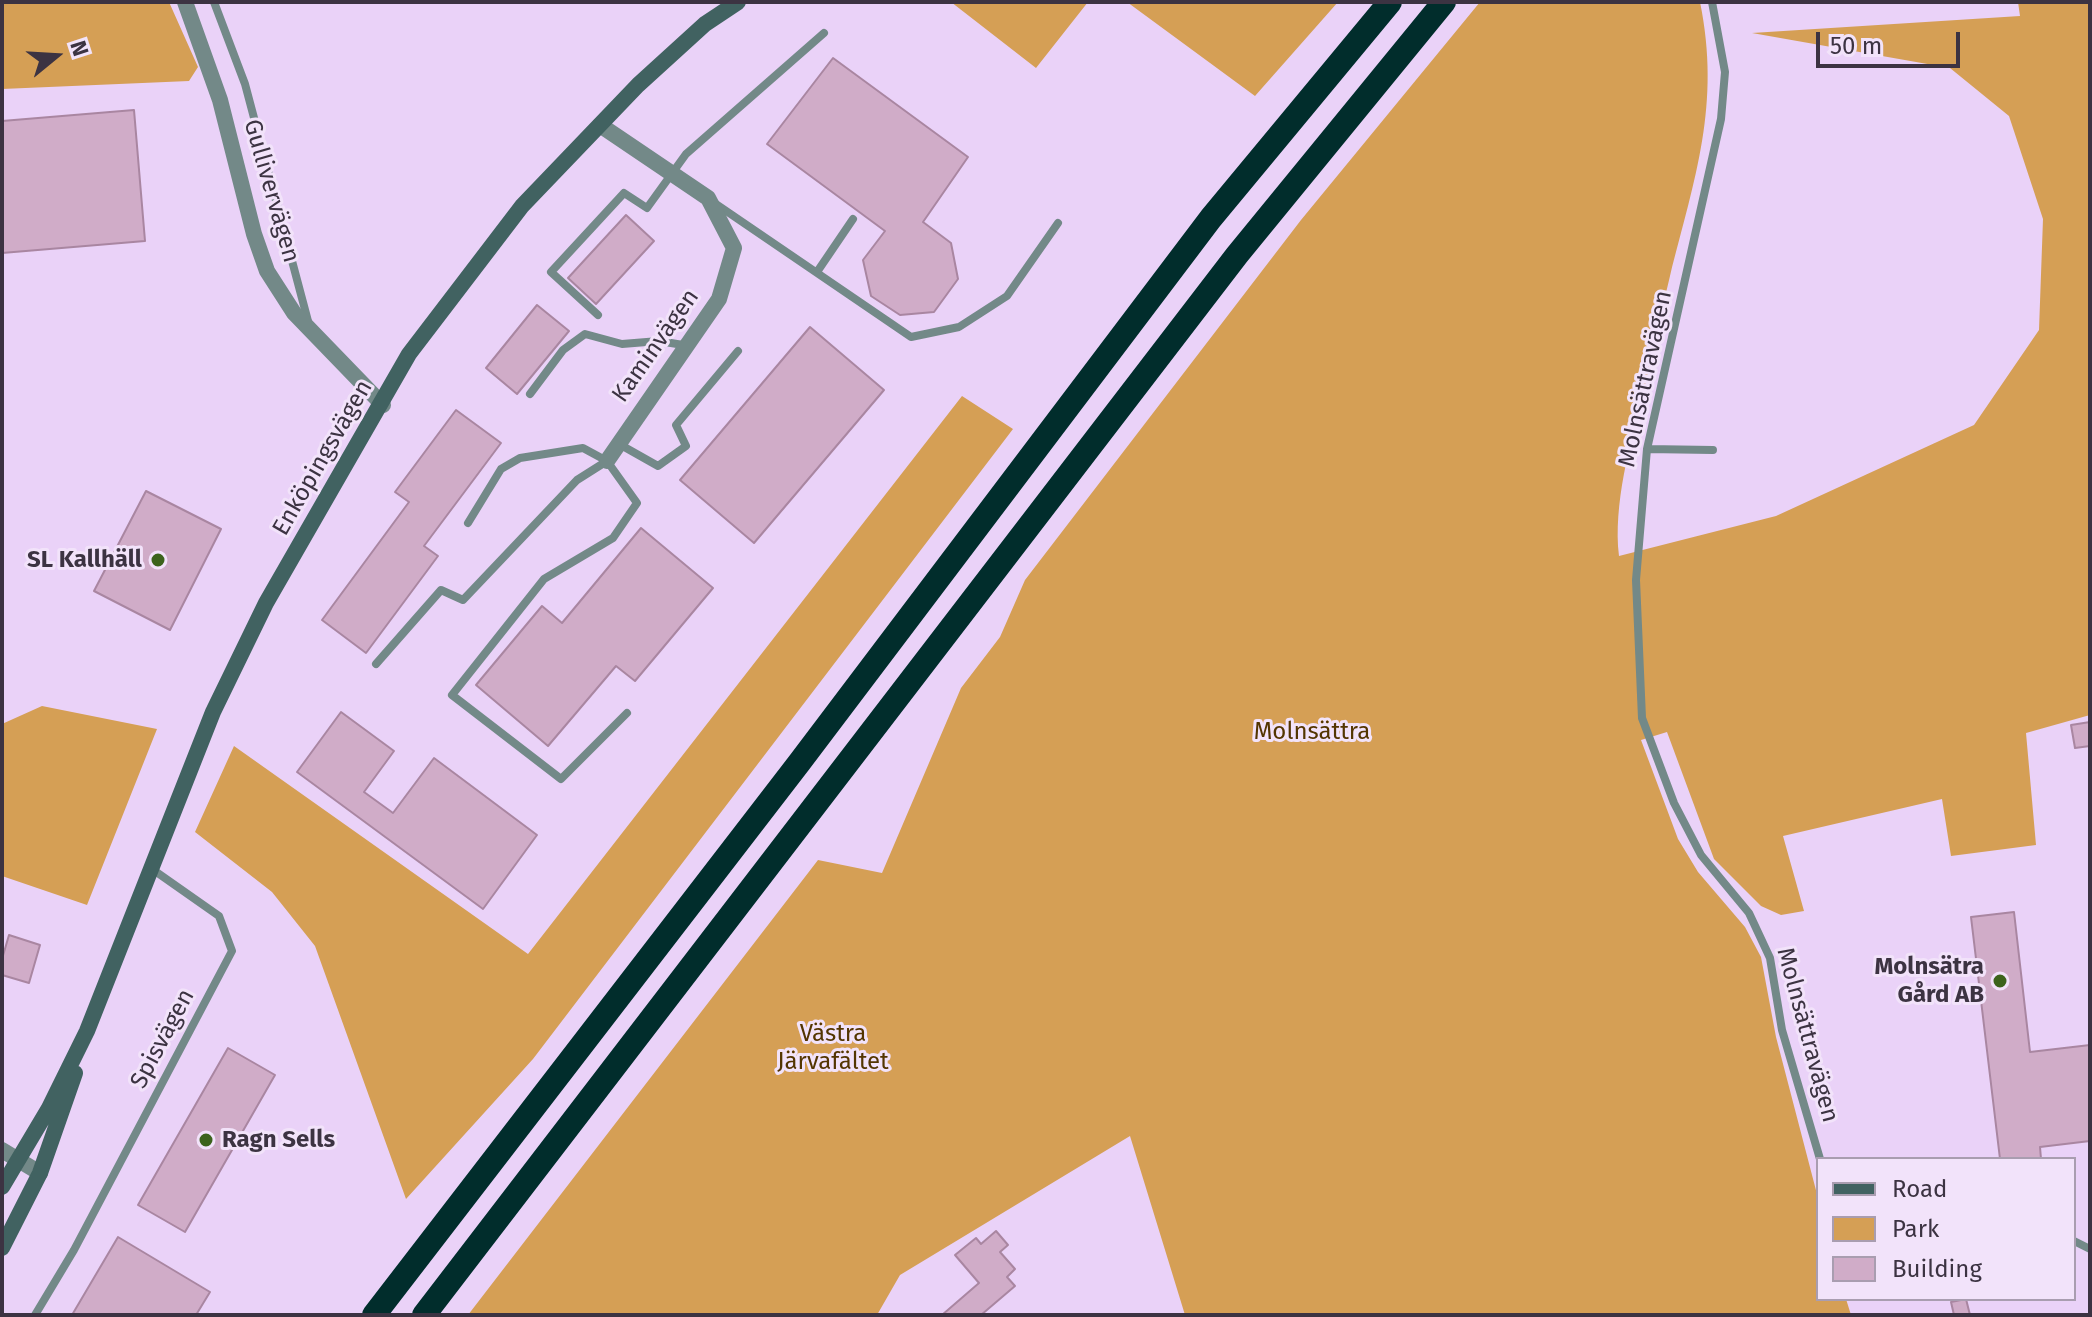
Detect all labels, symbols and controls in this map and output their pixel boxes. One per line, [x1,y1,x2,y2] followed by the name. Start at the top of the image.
[16,16,96,96] north arrow
[1820,16,1964,66] scale bar
[1830,32,1882,60] text: 50 m
[64,37,94,60] text: N
[237,116,305,266] street label: Gullivervägen
[606,284,706,408] street label: Kaminvägen
[1613,288,1679,470] street label: Molnsättravägen
[267,375,379,541] street label: Enköpingsvägen
[27,546,142,574] place label: SL Kallhäll
[149,551,167,569] marker: SL Kallhäll
[1254,718,1370,746] park label: Molnsättra
[1770,944,1844,1126] street label: Molnsättravägen
[1874,953,1984,1009] place label: Molnsätra Gård AB
[1991,972,2009,990] marker: Molnsätra Gård AB
[125,984,201,1094] street label: Spisvägen
[777,1020,889,1076] park label: Västra Järvafältet
[222,1126,335,1154] place label: Ragn Sells
[197,1131,215,1149] marker: Ragn Sells
[1816,1157,2076,1301] legend
[1892,1175,1947,1203] text: Road
[1892,1215,1939,1243] text: Park
[1892,1255,1982,1283] text: Building

